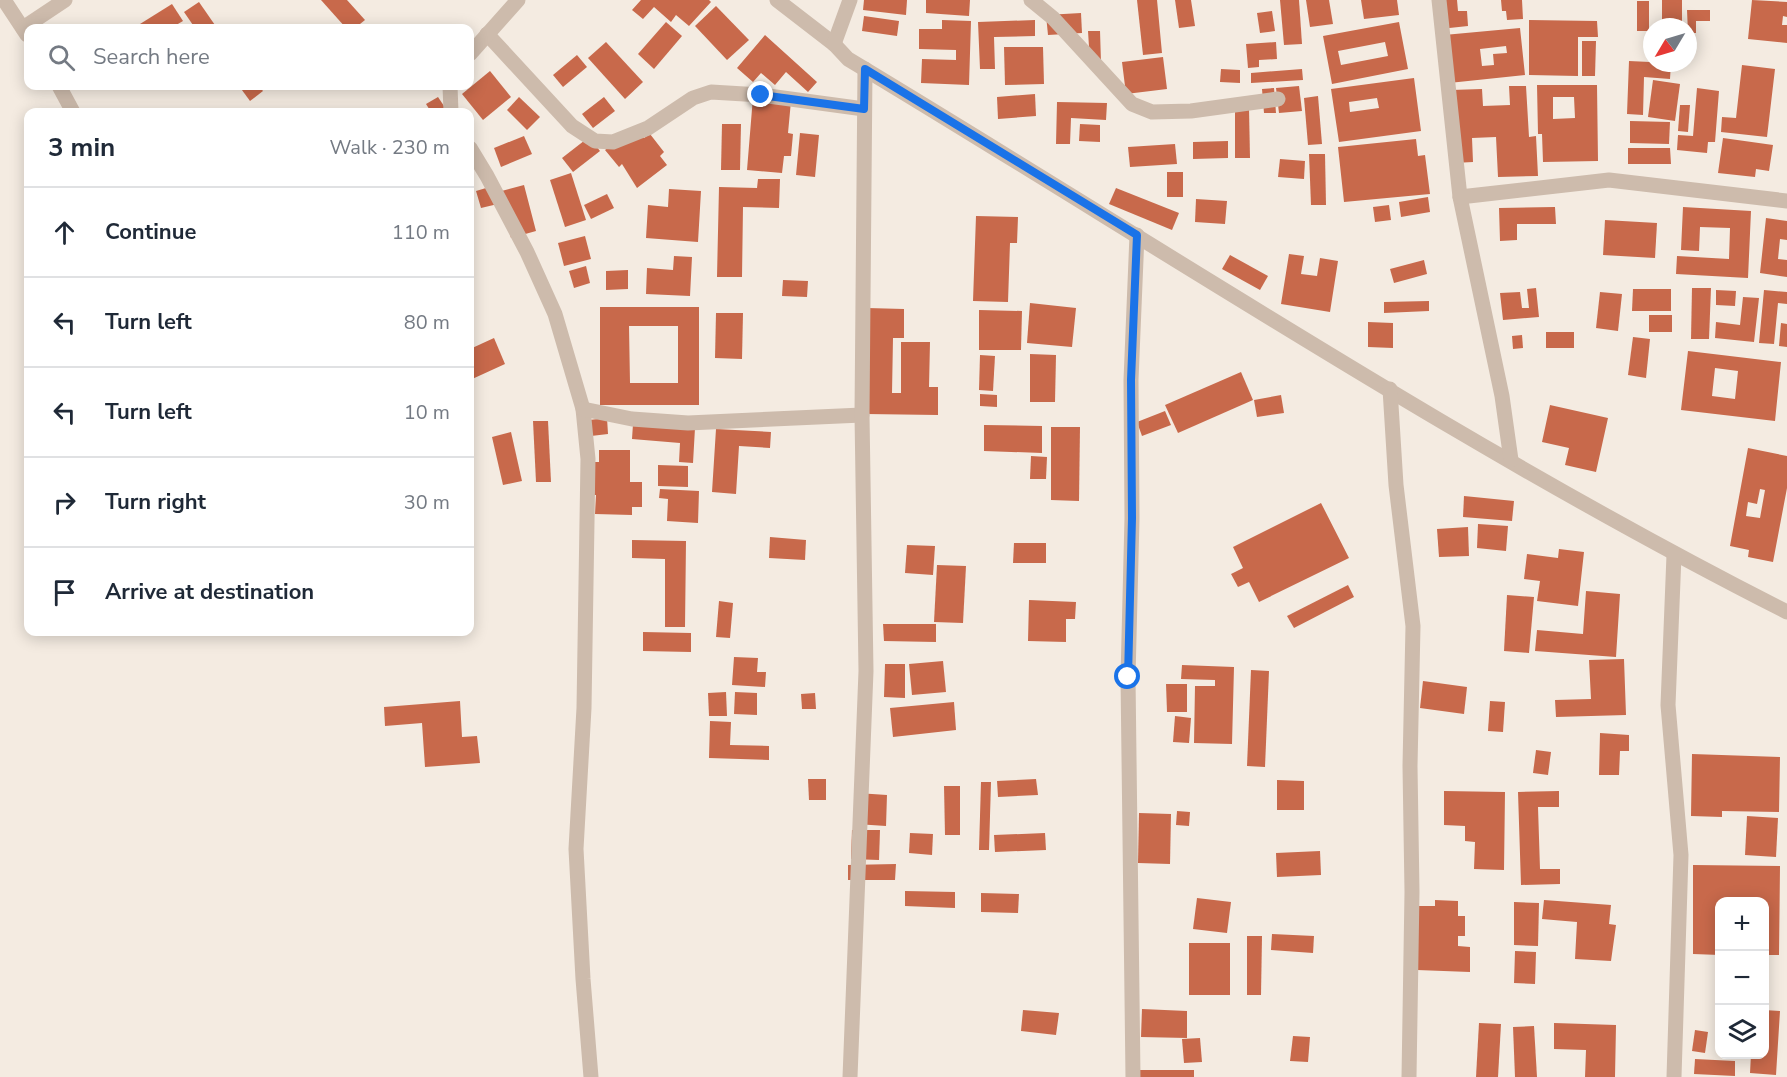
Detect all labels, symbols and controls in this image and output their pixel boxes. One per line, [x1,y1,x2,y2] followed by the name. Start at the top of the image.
[1643,18,1697,72] north arrow
[24,24,474,90] search box
[45,41,78,74] icon: search
[93,42,210,72] text: Search here
[747,81,773,107] route end
[48,130,115,165] text: 3 min
[330,134,450,161] text: Walk · 230 m
[48,216,81,249] icon: ahead
[105,217,196,247] text: Continue
[392,219,450,246] text: 110 m
[48,306,81,339] icon: left
[105,307,192,337] text: Turn left
[404,309,450,336] text: 80 m
[48,396,81,429] icon: left
[105,397,192,427] text: Turn left
[404,399,450,426] text: 10 m
[48,486,81,519] icon: right
[105,487,206,517] text: Turn right
[404,489,450,516] text: 30 m
[48,576,81,609] icon: arrive
[105,577,314,607] text: Arrive at destination
[1114,663,1140,689] route start
[1715,897,1769,1059] map controls
[1715,897,1769,951] button: +
[1715,951,1769,1005] button: −
[1715,1005,1769,1059] button: layers

